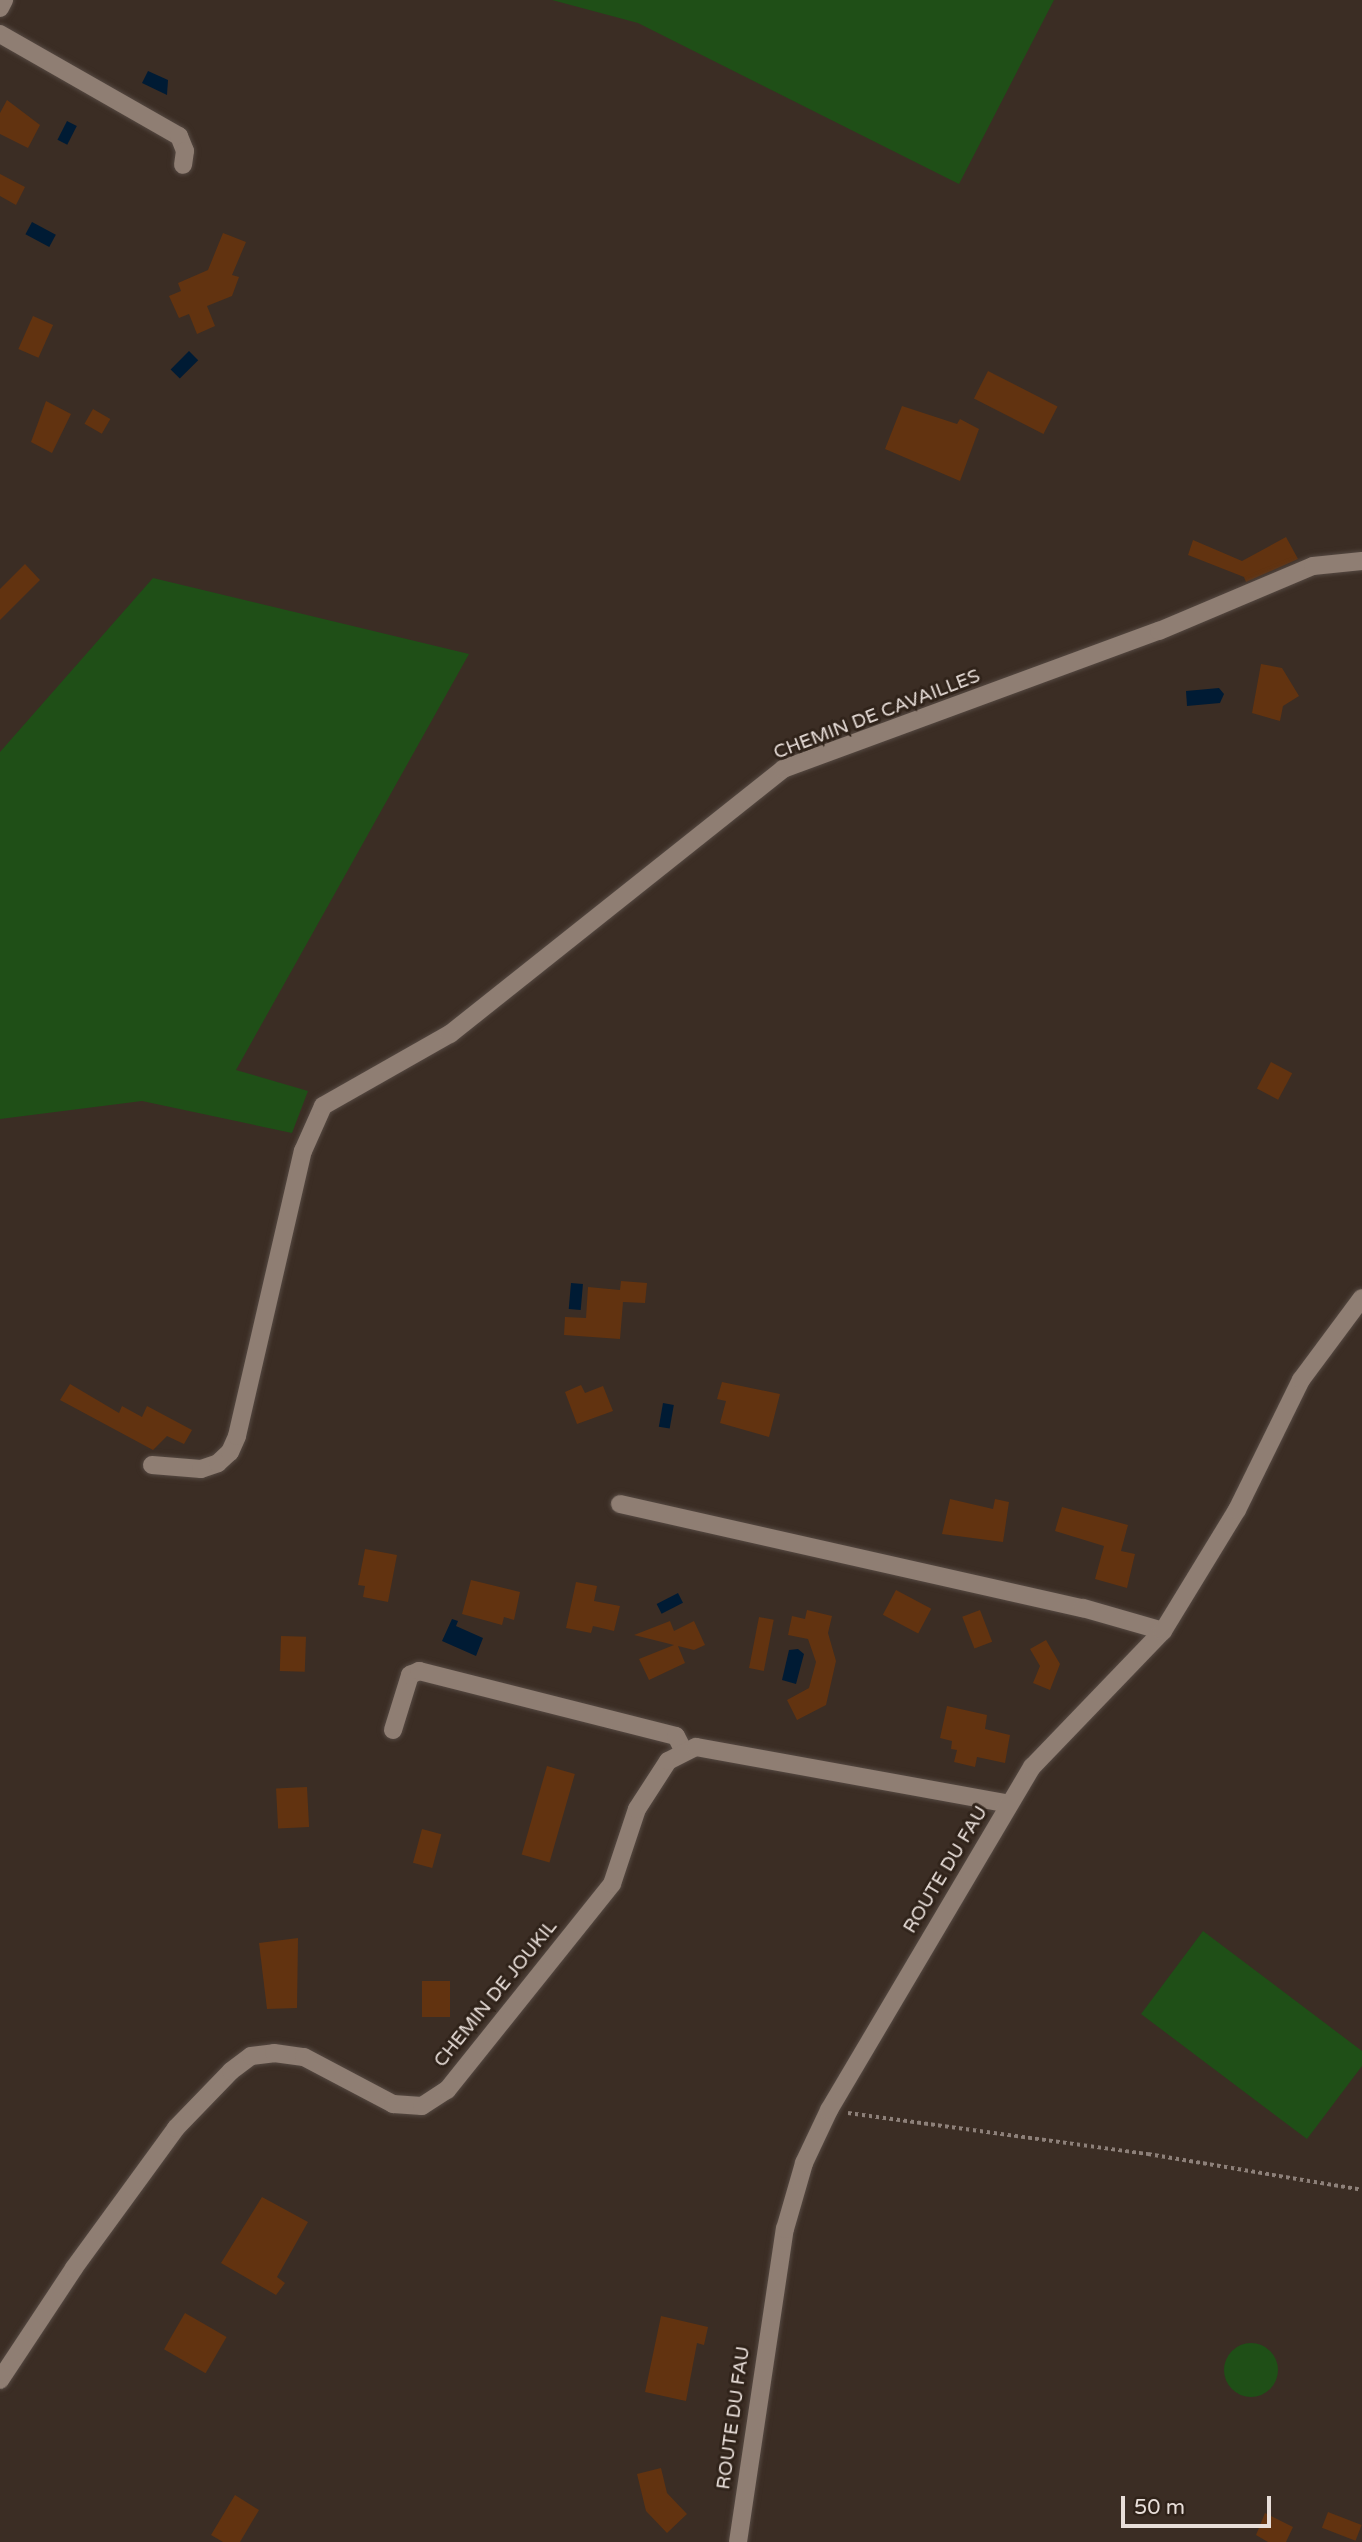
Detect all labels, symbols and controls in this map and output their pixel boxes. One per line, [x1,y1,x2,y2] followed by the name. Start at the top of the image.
[771,665,983,765] street label: CHEMIN DE CAVAILLES
[899,1802,993,1938] street label: ROUTE DU FAU
[430,1916,562,2072] street label: CHEMIN DE JOUKIL
[713,2345,755,2491] street label: ROUTE DU FAU
[1124,2482,1274,2526] scale bar
[1134,2495,1185,2520] text: 50 m

